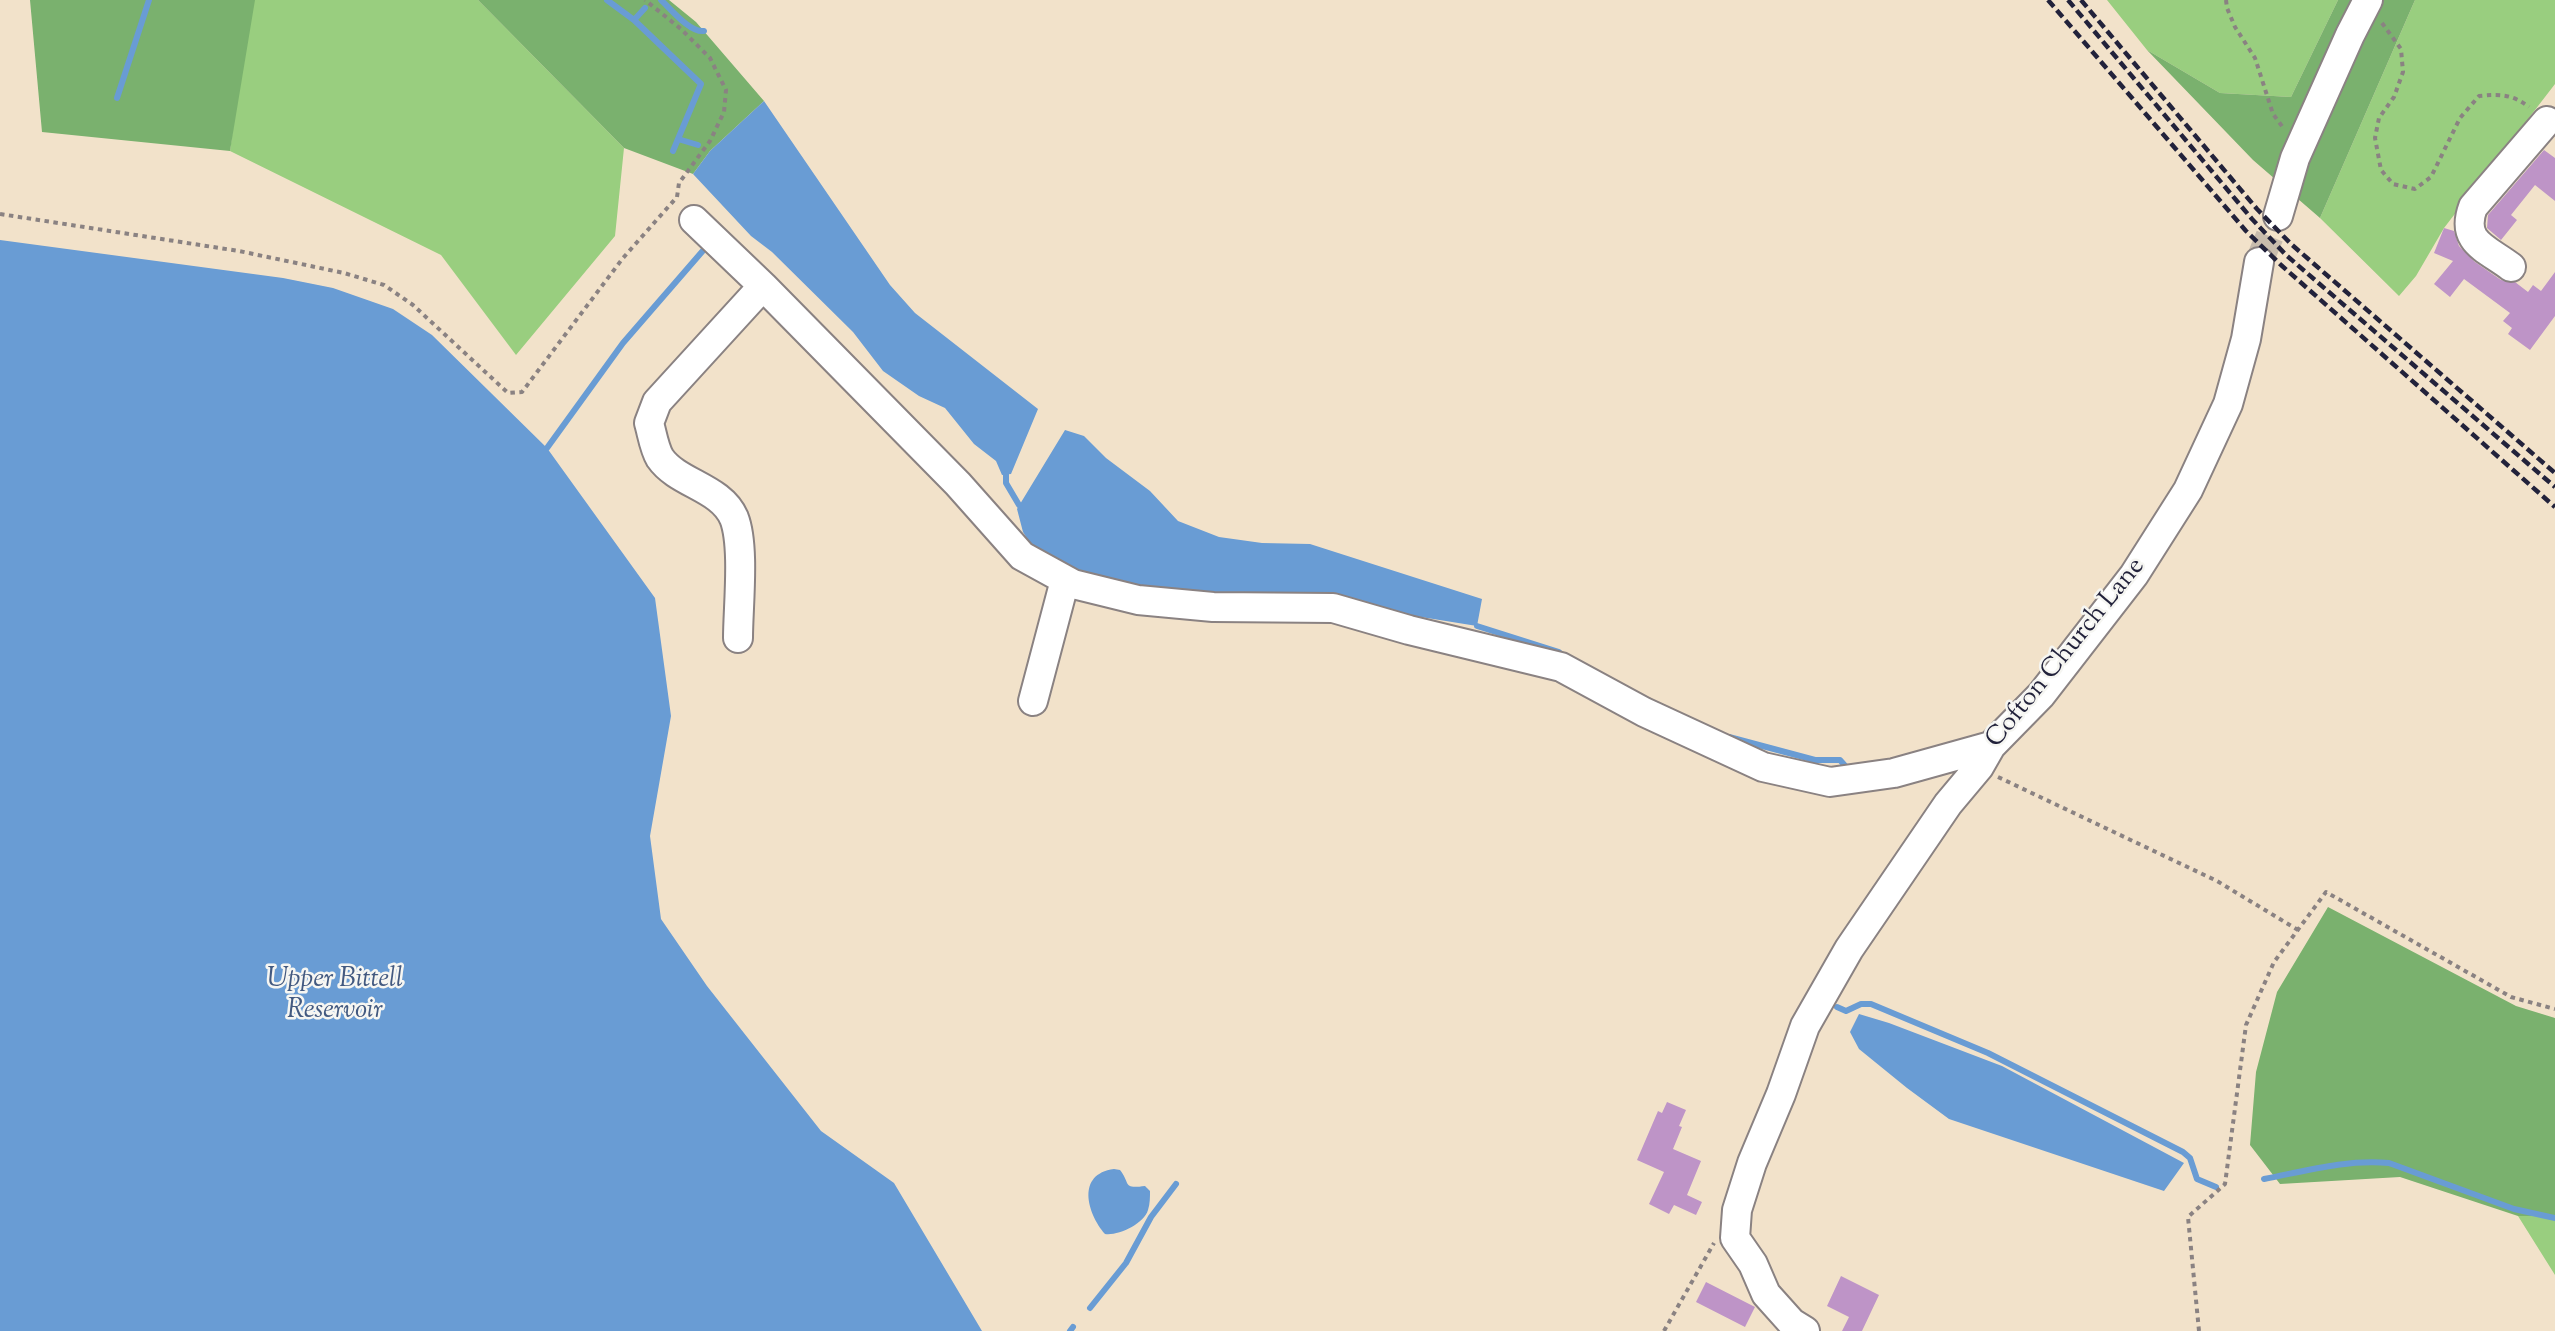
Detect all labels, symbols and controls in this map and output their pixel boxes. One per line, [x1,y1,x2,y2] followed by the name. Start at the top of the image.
[1981,553,2153,755] street label: Cofton Church Lane
[267,965,403,1028] water label: Upper Bittell Reservoir

